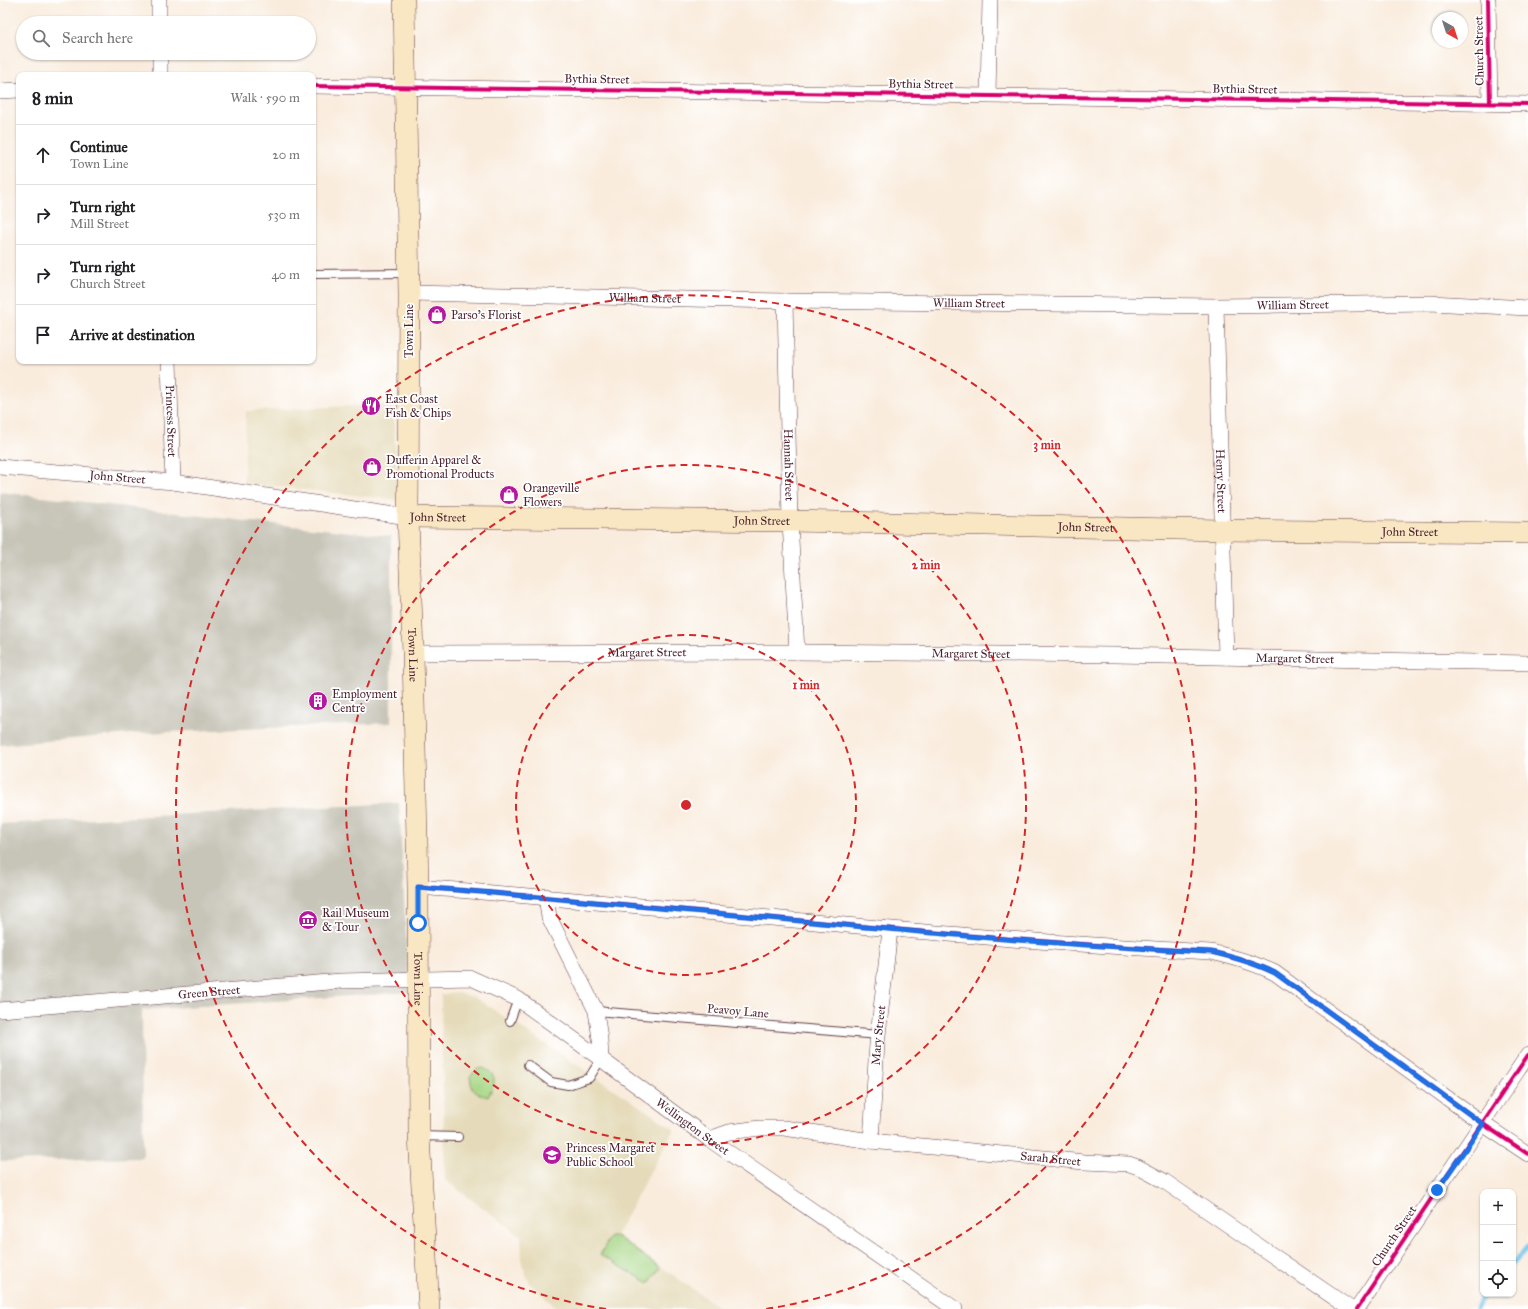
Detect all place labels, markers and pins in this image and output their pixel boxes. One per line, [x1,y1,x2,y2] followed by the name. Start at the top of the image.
[426,304,448,326] shop icon: Parso's Florist
[451,308,522,322] place label: Parso's Florist
[385,392,451,420] place label: East Coast Fish & Chips
[360,395,382,417] restaurant icon: East Coast Fish & Chips
[386,453,494,481] place label: Dufferin Apparel & Promotional Products
[361,456,383,478] shop icon: Dufferin Apparel & Promotional Products
[523,481,579,509] place label: Orangeville Flowers
[498,484,520,506] shop icon: Orangeville Flowers
[332,687,398,715] place label: Employment Centre
[307,690,329,712] building icon: Employment Centre
[679,798,693,812] centre of rings
[322,906,389,934] place label: Rail Museum & Tour
[297,909,319,931] museum icon: Rail Museum & Tour
[566,1141,656,1169] place label: Princess Margaret Public School
[541,1144,563,1166] school or university icon: Princess Margaret Public School

